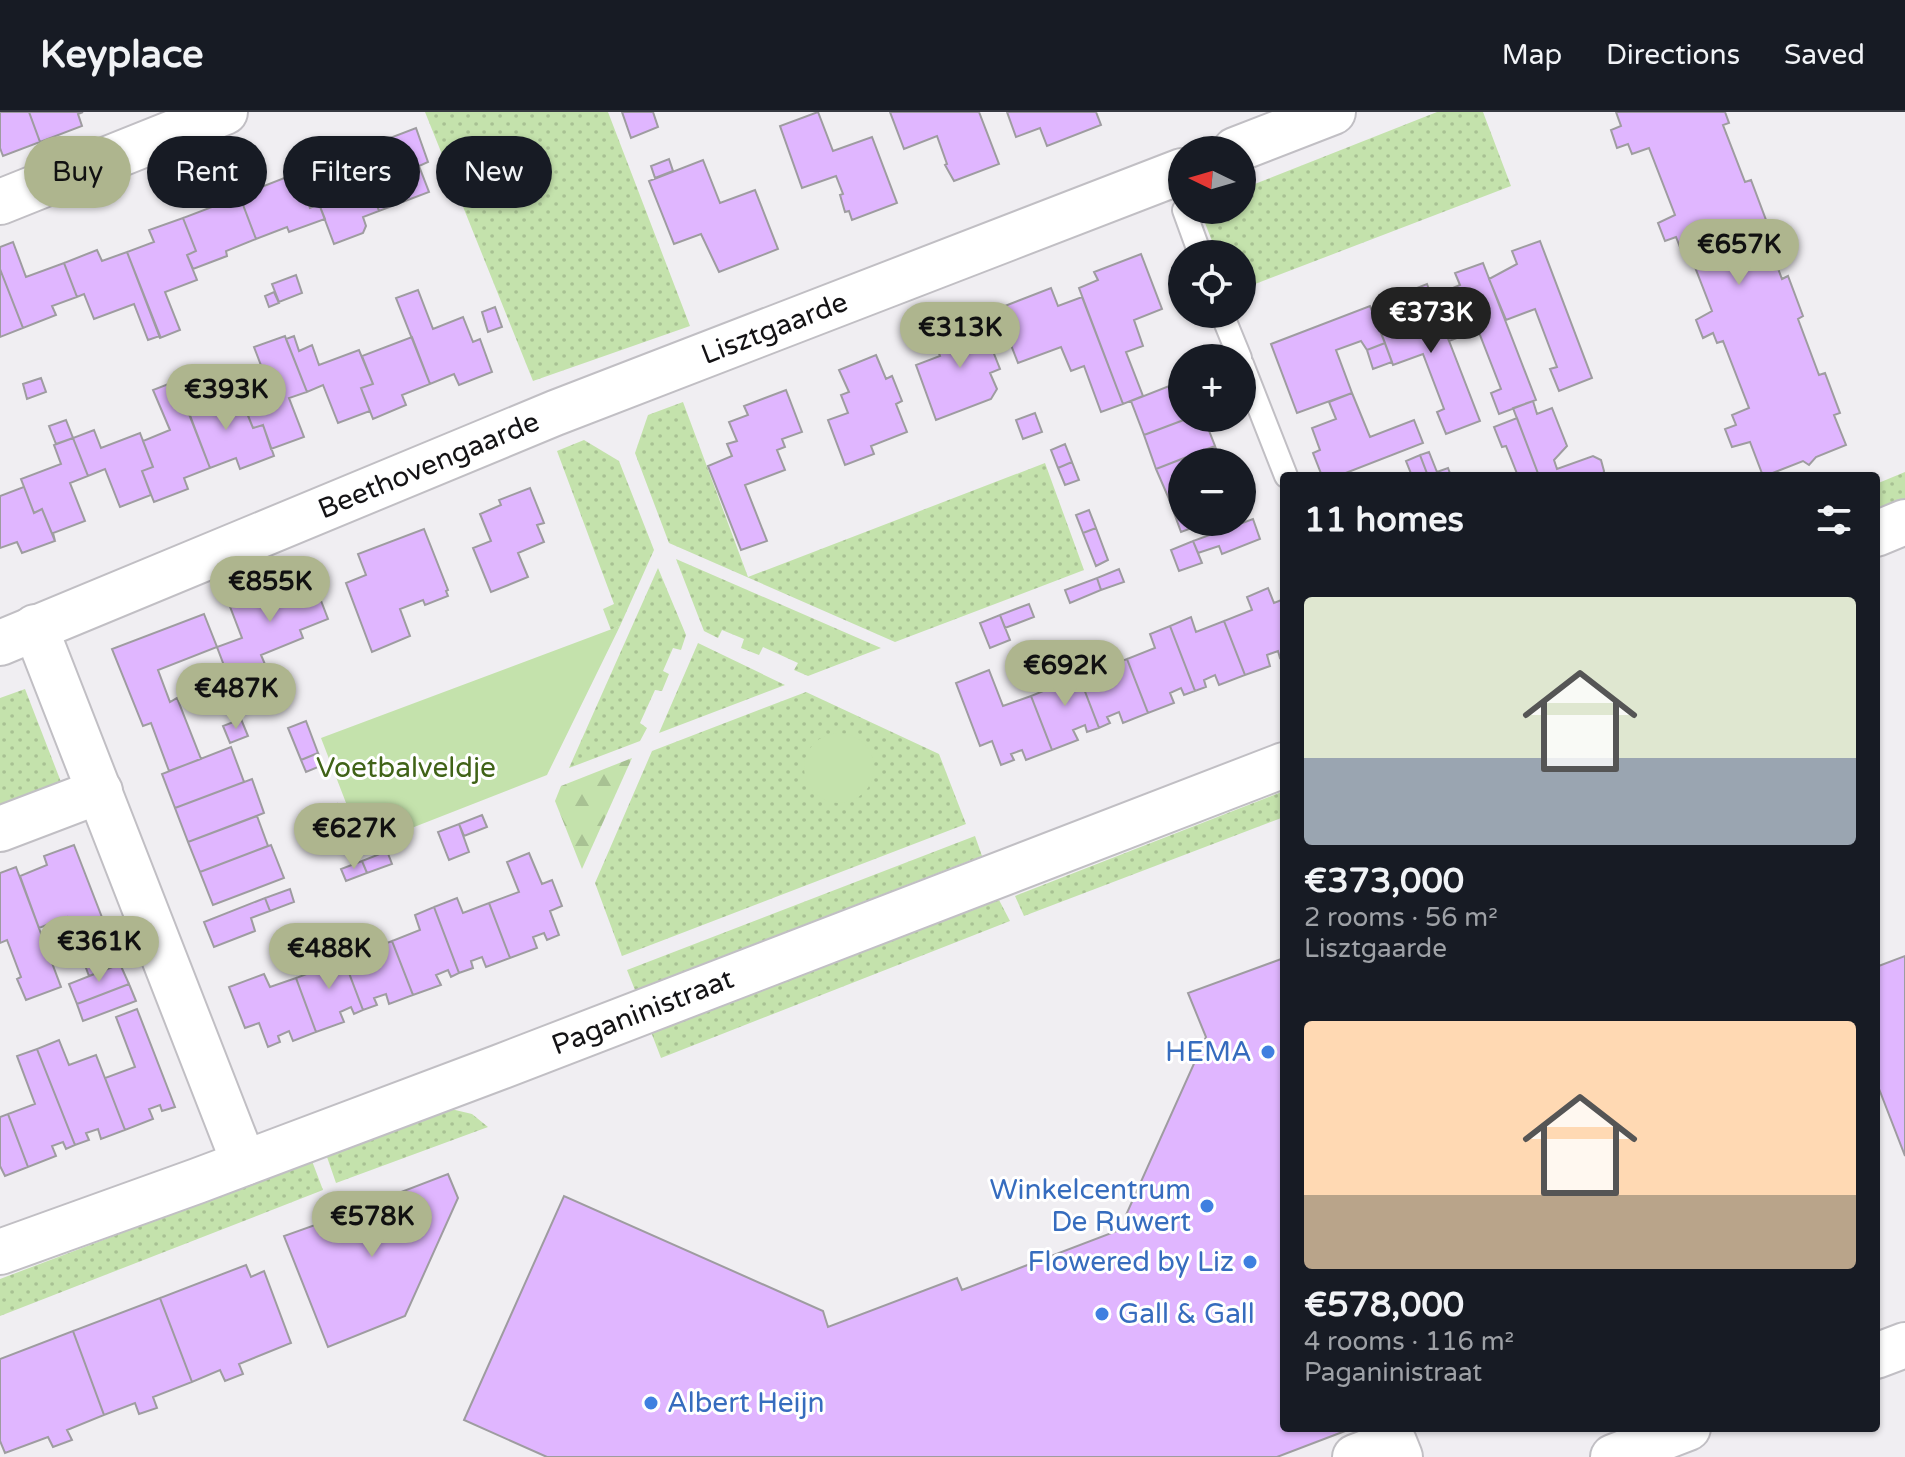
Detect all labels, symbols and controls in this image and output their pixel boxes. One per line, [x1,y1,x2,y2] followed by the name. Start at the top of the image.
[40,32,204,78] text: Keyplace
[1502,38,1562,72] text: Map
[1606,38,1740,72] text: Directions
[1784,38,1865,72] text: Saved
[24,136,131,208] chip: Buy
[147,136,267,208] chip: Rent
[283,136,420,208] chip: Filters
[436,136,552,208] chip: New
[1168,136,1256,224] north arrow
[1168,136,1256,536] map controls
[1683,219,1795,287] pin: €657K
[1697,229,1781,260] text: €657K
[1168,240,1256,328] button: locate
[696,285,852,372] street label: Lisztgaarde
[1375,287,1487,355] pin: €373K
[1389,297,1473,328] text: €373K
[904,302,1016,370] pin: €313K
[918,312,1002,343] text: €313K
[1168,344,1256,432] button: +
[170,364,282,432] pin: €393K
[184,374,268,405] text: €393K
[313,404,544,526] street label: Beethovengaarde
[1168,448,1256,536] button: −
[1812,498,1856,542] icon: filters
[1304,500,1464,541] text: 11 homes
[214,556,326,624] pin: €855K
[228,566,312,597] text: €855K
[1009,640,1121,708] pin: €692K
[1508,649,1652,793] icon: home
[1023,650,1107,681] text: €692K
[180,663,292,731] pin: €487K
[194,673,278,704] text: €487K
[316,751,496,785] park label: Voetbalveldje
[298,803,410,871] pin: €627K
[312,813,396,844] text: €627K
[1304,861,1464,902] text: €373,000
[1304,902,1498,933] text: 2 rooms · 56 m²
[43,916,155,984] pin: €361K
[273,923,385,991] pin: €488K
[57,926,141,957] text: €361K
[287,933,371,964] text: €488K
[1304,933,1447,964] text: Lisztgaarde
[547,962,739,1062] street label: Paganinistraat
[1165,1035,1252,1069] place label: HEMA
[1259,1043,1277,1061] marker: HEMA
[1508,1073,1652,1217] icon: home
[990,1173,1191,1239] place label: Winkelcentrum De Ruwert
[316,1191,428,1259] pin: €578K
[1198,1197,1216,1215] marker: Winkelcentrum De Ruwert
[330,1201,414,1232] text: €578K
[1028,1245,1234,1279] place label: Flowered by Liz
[1241,1253,1259,1271] marker: Flowered by Liz
[1304,1285,1464,1326] text: €578,000
[1118,1297,1255,1331] place label: Gall & Gall
[1093,1305,1111,1323] marker: Gall & Gall
[1304,1326,1514,1357] text: 4 rooms · 116 m²
[1304,1357,1482,1388] text: Paganinistraat
[667,1386,825,1420] place label: Albert Heijn
[642,1394,660,1412] marker: Albert Heijn

